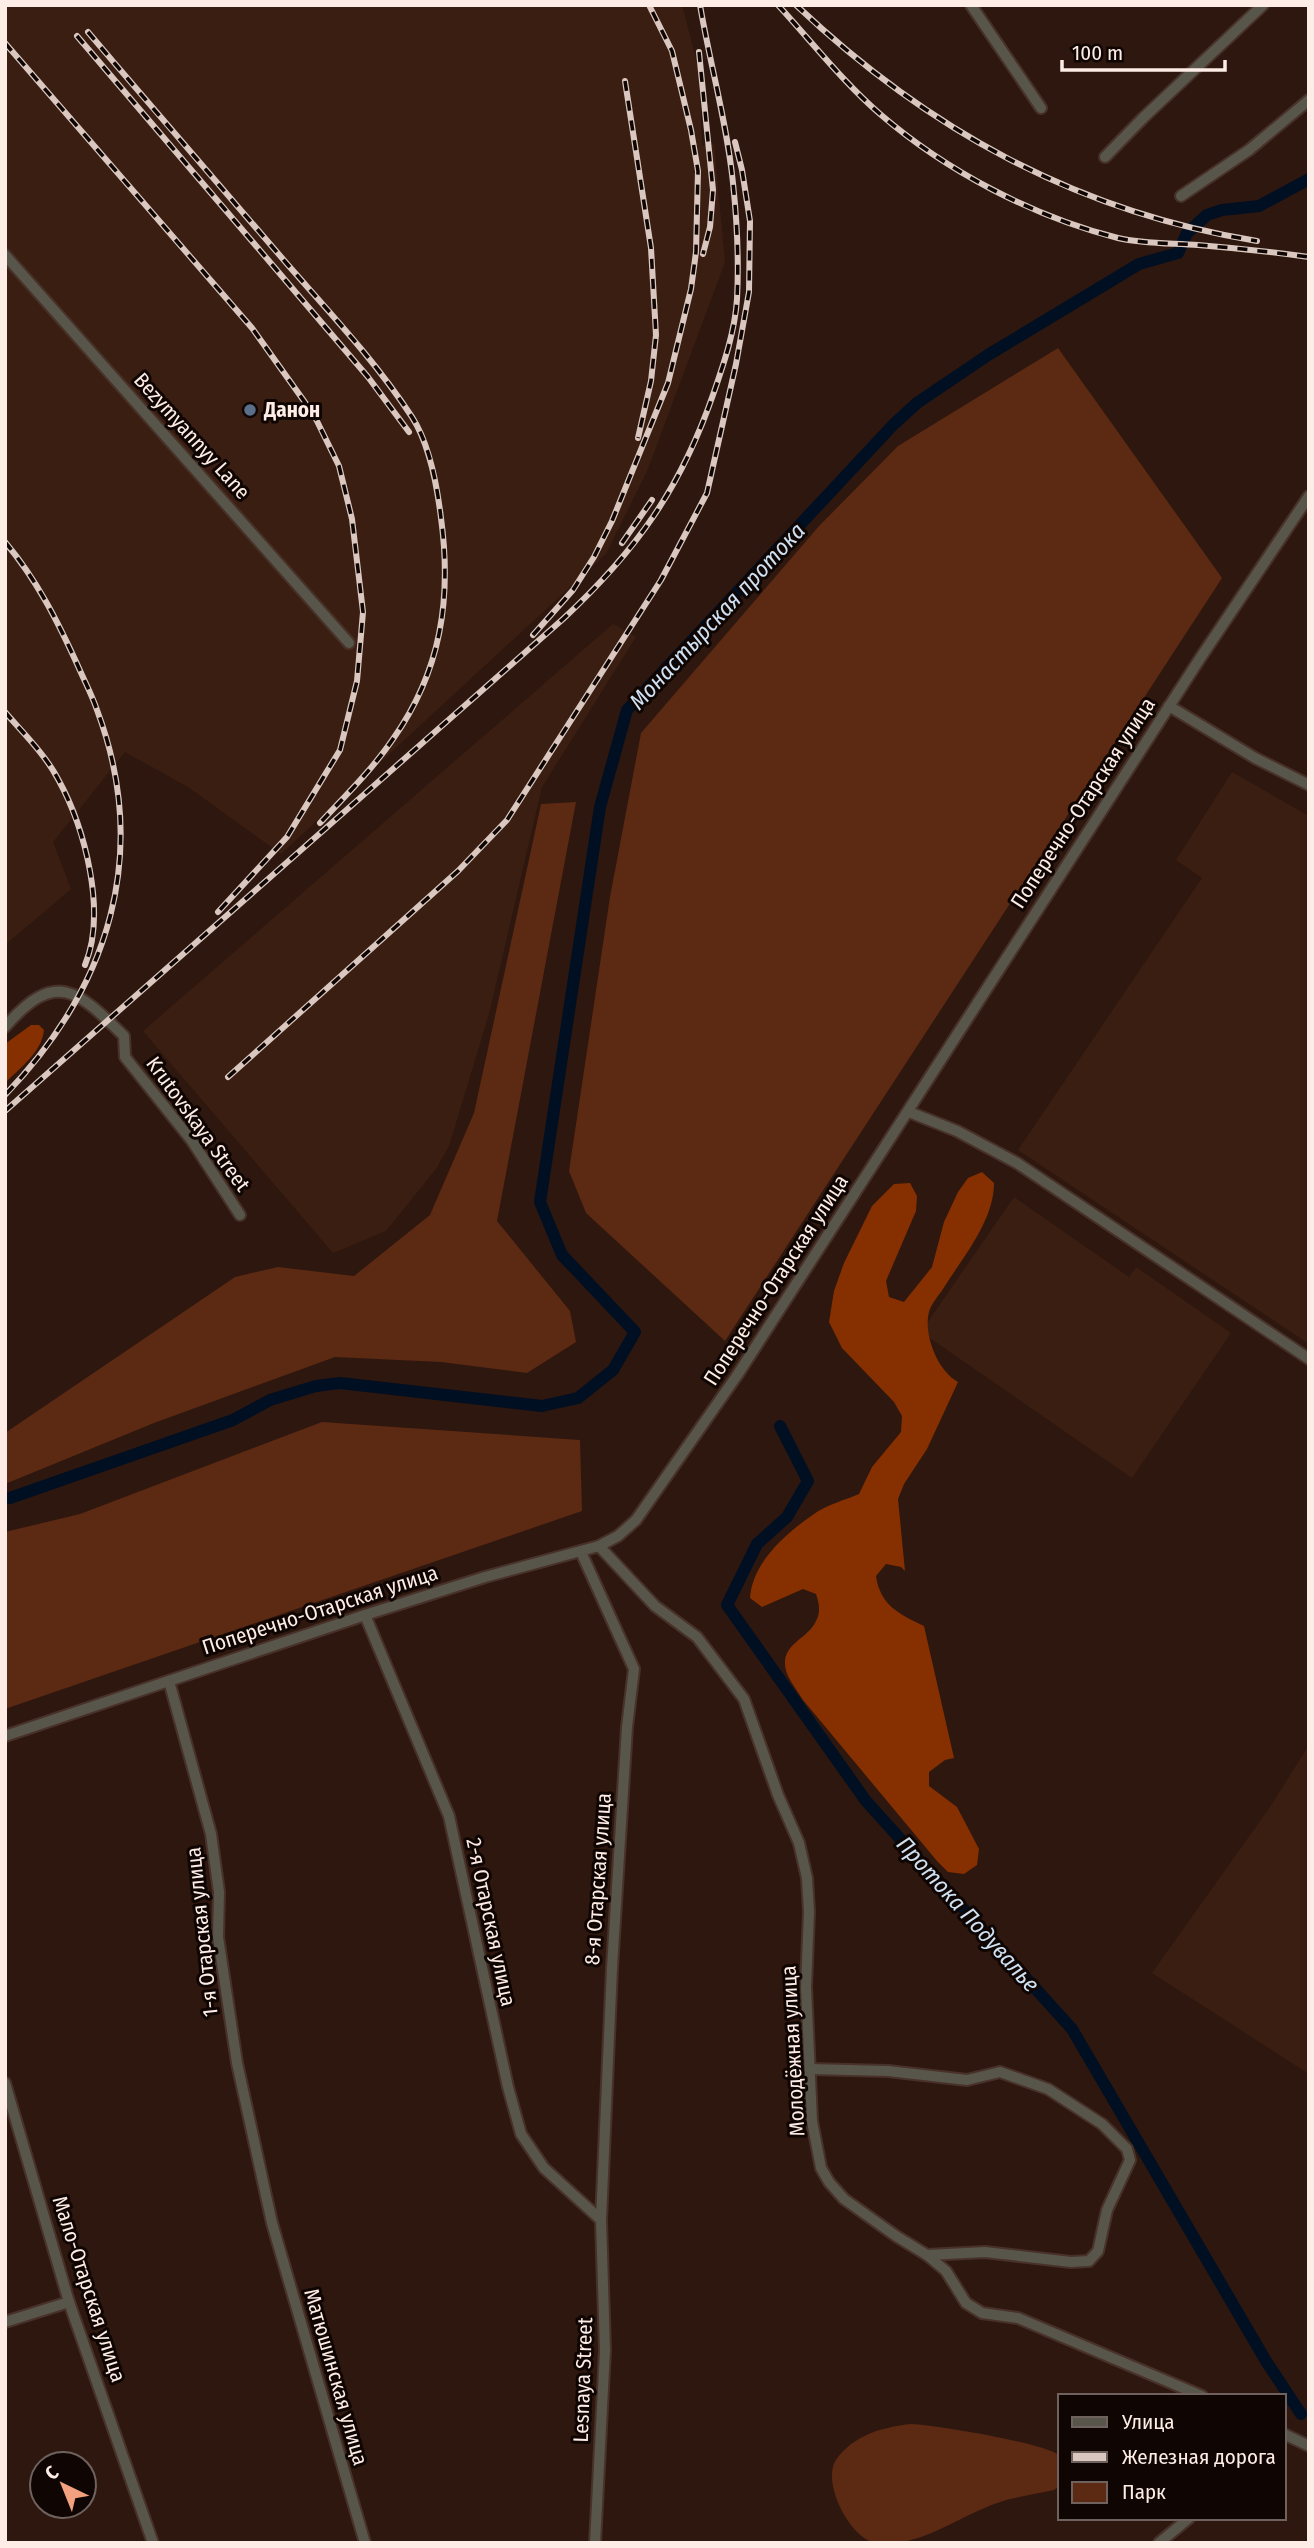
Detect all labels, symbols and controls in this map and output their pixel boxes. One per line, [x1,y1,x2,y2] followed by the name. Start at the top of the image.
[1062,28,1225,72] scale bar
[1072,40,1123,66] text: 100 m
[128,367,256,505] street label: Bezymyannyy Lane
[263,397,320,423] place label: Данон
[242,402,258,418] marker: Данон
[623,517,811,715] water label: Монастырская протока
[1005,693,1161,913] street label: Поперечно-Отарская улица
[140,1051,256,1197] street label: Krutovskaya Street
[698,1170,854,1390] street label: Поперечно-Отарская улица
[199,1560,441,1660] street label: Поперечно-Отарская улица
[579,1792,617,1966] street label: 8-я Отарская улица
[891,1830,1045,1998] water label: Протока Подувалье
[460,1836,522,2008] street label: 2-я Отарская улица
[180,1846,224,2018] street label: 1-я Отарская улица
[776,1965,810,2137] street label: Молодёжная улица
[47,2193,131,2385] street label: Мало-Отарская улица
[298,2286,374,2468] street label: Матюшинская улица
[568,2317,598,2443] street label: Lesnaya Street
[1058,2394,1286,2520] legend
[1121,2409,1175,2435] text: Улица
[1122,2444,1276,2470] text: Железная дорога
[28,2450,98,2520] north arrow
[40,2461,63,2485] text: С
[1122,2479,1166,2505] text: Парк

